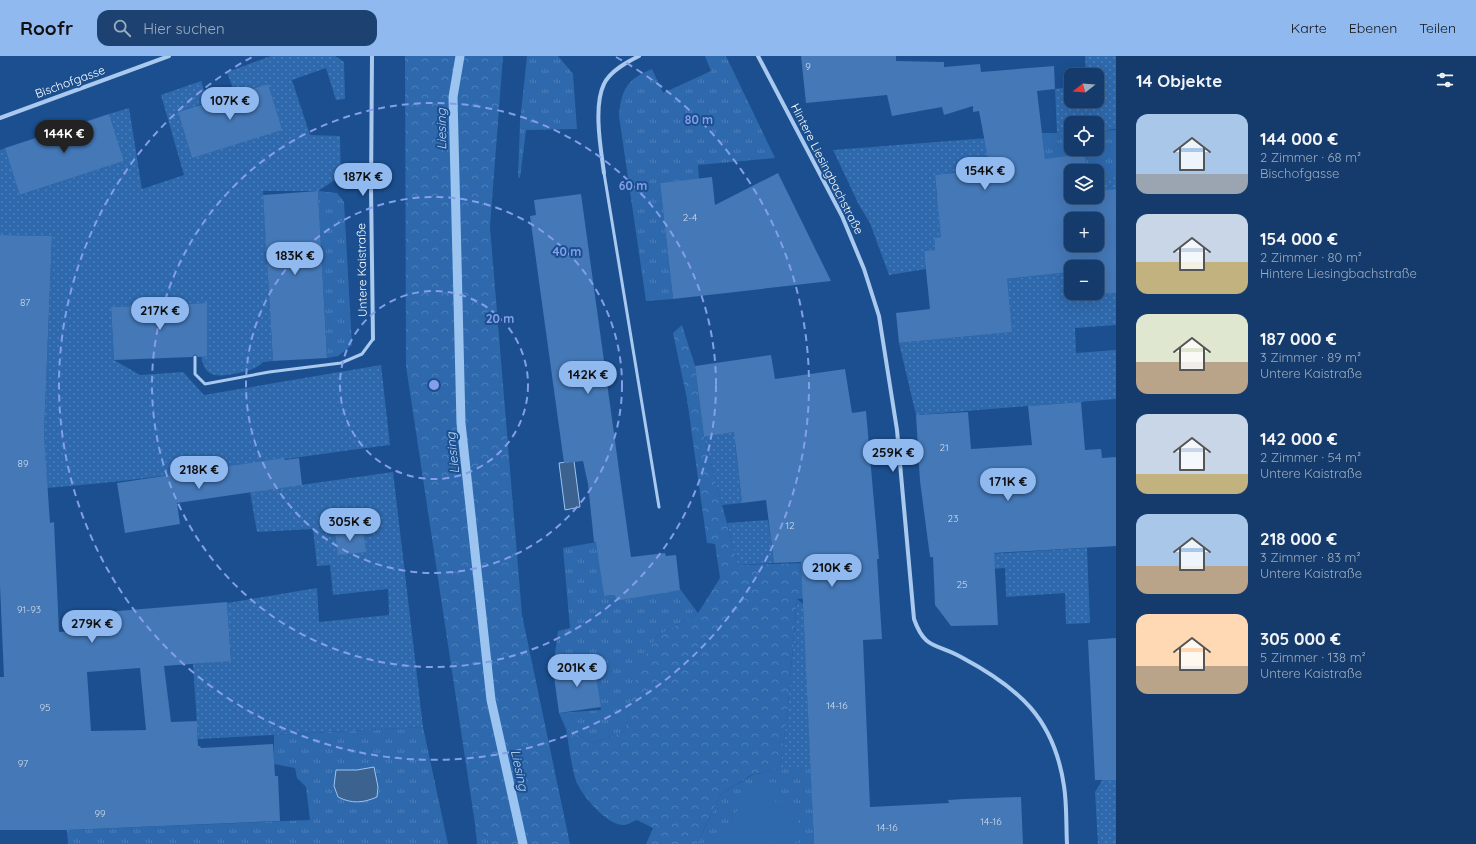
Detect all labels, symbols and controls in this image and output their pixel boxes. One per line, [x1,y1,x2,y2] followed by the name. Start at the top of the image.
[97,10,377,46] search box
[20,16,73,40] text: Roofr
[111,17,133,39] icon: search
[143,19,225,38] text: Hier suchen
[1291,19,1327,37] text: Karte
[1349,19,1397,37] text: Ebenen
[1419,19,1456,37] text: Teilen
[805,60,811,73] house number: 9
[33,62,107,101] street label: Bischofgasse
[1064,68,1104,108] north arrow
[1064,68,1104,300] map controls
[1434,69,1456,91] icon: filters
[1136,70,1222,91] text: 14 Objekte
[197,87,263,121] pin: 107K €
[210,92,250,108] text: 107K €
[788,101,867,237] street label: Hintere Liesingbachstraße
[433,107,449,150] water label: Liesing
[685,112,713,127] text: 80 m
[1064,116,1104,156] button: locate
[31,120,97,154] pin: 144K €
[44,125,84,141] text: 144K €
[1260,128,1338,149] text: 144 000 €
[1168,130,1216,178] icon: home
[1260,149,1361,165] text: 2 Zimmer · 68 m²
[952,157,1018,191] pin: 154K €
[965,162,1005,178] text: 154K €
[330,163,396,197] pin: 187K €
[1064,164,1104,204] button: layers
[1260,165,1339,181] text: Bischofgasse
[343,168,383,184] text: 187K €
[619,178,647,193] text: 60 m
[683,211,697,224] house number: 2-4
[1064,212,1104,252] button: +
[353,223,370,317] street label: Untere Kaistraße
[1260,228,1338,249] text: 154 000 €
[1168,230,1216,278] icon: home
[262,242,328,276] pin: 183K €
[553,244,581,259] text: 40 m
[275,247,315,263] text: 183K €
[1260,249,1362,265] text: 2 Zimmer · 80 m²
[1064,260,1104,300] button: −
[1260,265,1417,281] text: Hintere Liesingbachstraße
[20,296,30,309] house number: 87
[127,297,193,331] pin: 217K €
[140,302,180,318] text: 217K €
[486,311,514,326] text: 20 m
[1260,328,1337,349] text: 187 000 €
[1168,330,1216,378] icon: home
[1260,349,1361,365] text: 3 Zimmer · 89 m²
[555,361,621,395] pin: 142K €
[1260,365,1362,381] text: Untere Kaistraße
[568,366,608,382] text: 142K €
[427,378,441,392] centre of rings
[1260,428,1338,449] text: 142 000 €
[1168,430,1216,478] icon: home
[442,431,462,475] water label: Liesing
[860,439,926,473] pin: 259K €
[939,441,949,454] house number: 21
[872,444,914,460] text: 259K €
[1260,449,1361,465] text: 2 Zimmer · 54 m²
[166,456,232,490] pin: 218K €
[18,457,29,470] house number: 89
[179,461,219,477] text: 218K €
[1260,465,1362,481] text: Untere Kaistraße
[975,468,1041,502] pin: 171K €
[989,473,1027,489] text: 171K €
[317,508,383,542] pin: 305K €
[948,512,958,525] house number: 23
[329,513,371,529] text: 305K €
[785,519,795,532] house number: 12
[1260,528,1337,549] text: 218 000 €
[1168,530,1216,578] icon: home
[1260,549,1361,565] text: 3 Zimmer · 83 m²
[799,554,865,588] pin: 210K €
[812,559,852,575] text: 210K €
[1260,565,1362,581] text: Untere Kaistraße
[957,578,968,591] house number: 25
[17,603,41,616] house number: 91-93
[59,610,125,644] pin: 279K €
[71,615,113,631] text: 279K €
[1260,628,1341,649] text: 305 000 €
[1168,630,1216,678] icon: home
[1260,649,1366,665] text: 5 Zimmer · 138 m²
[544,654,610,688] pin: 201K €
[557,659,597,675] text: 201K €
[1260,665,1362,681] text: Untere Kaistraße
[826,699,848,712] house number: 14-16
[39,701,51,714] house number: 95
[508,748,532,793] water label: Liesing
[18,757,28,770] house number: 97
[94,807,106,820] house number: 99
[980,815,1002,828] house number: 14-16
[876,821,898,834] house number: 14-16

